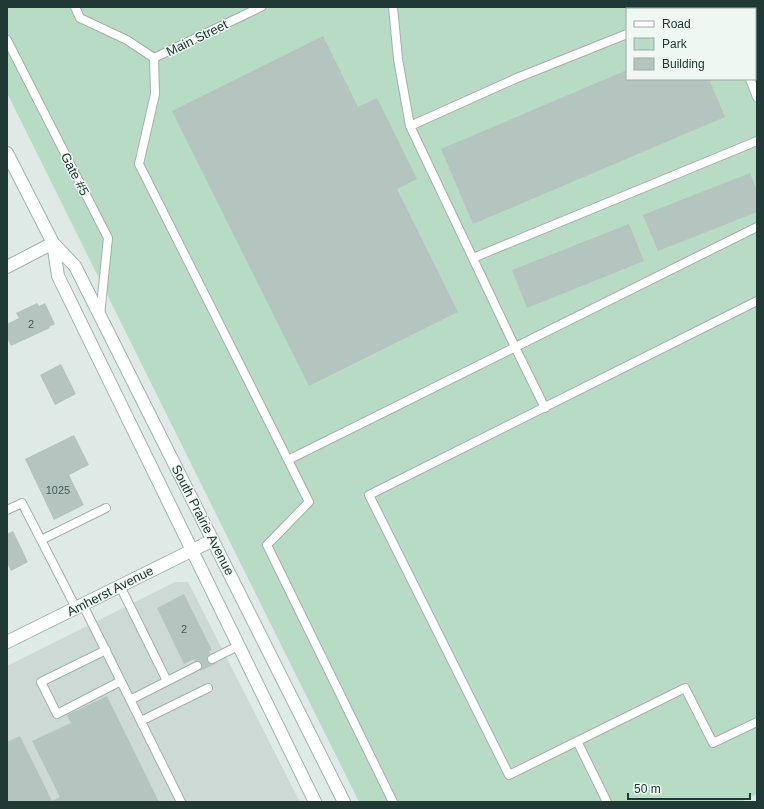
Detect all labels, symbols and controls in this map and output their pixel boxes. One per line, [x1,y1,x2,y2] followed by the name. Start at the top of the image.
[626,8,756,80] legend
[164,17,231,59] street label: Main Street
[662,17,691,31] text: Road
[662,37,688,51] text: Park
[662,57,705,71] text: Building
[58,150,92,198] street label: Gate #5
[28,318,34,330] house number: 2
[169,462,237,578] street label: South Prairie Avenue
[46,484,70,496] house number: 1025
[64,563,156,619] street label: Amherst Avenue
[181,623,187,635] house number: 2
[628,775,750,801] scale bar
[634,782,661,796] text: 50 m

